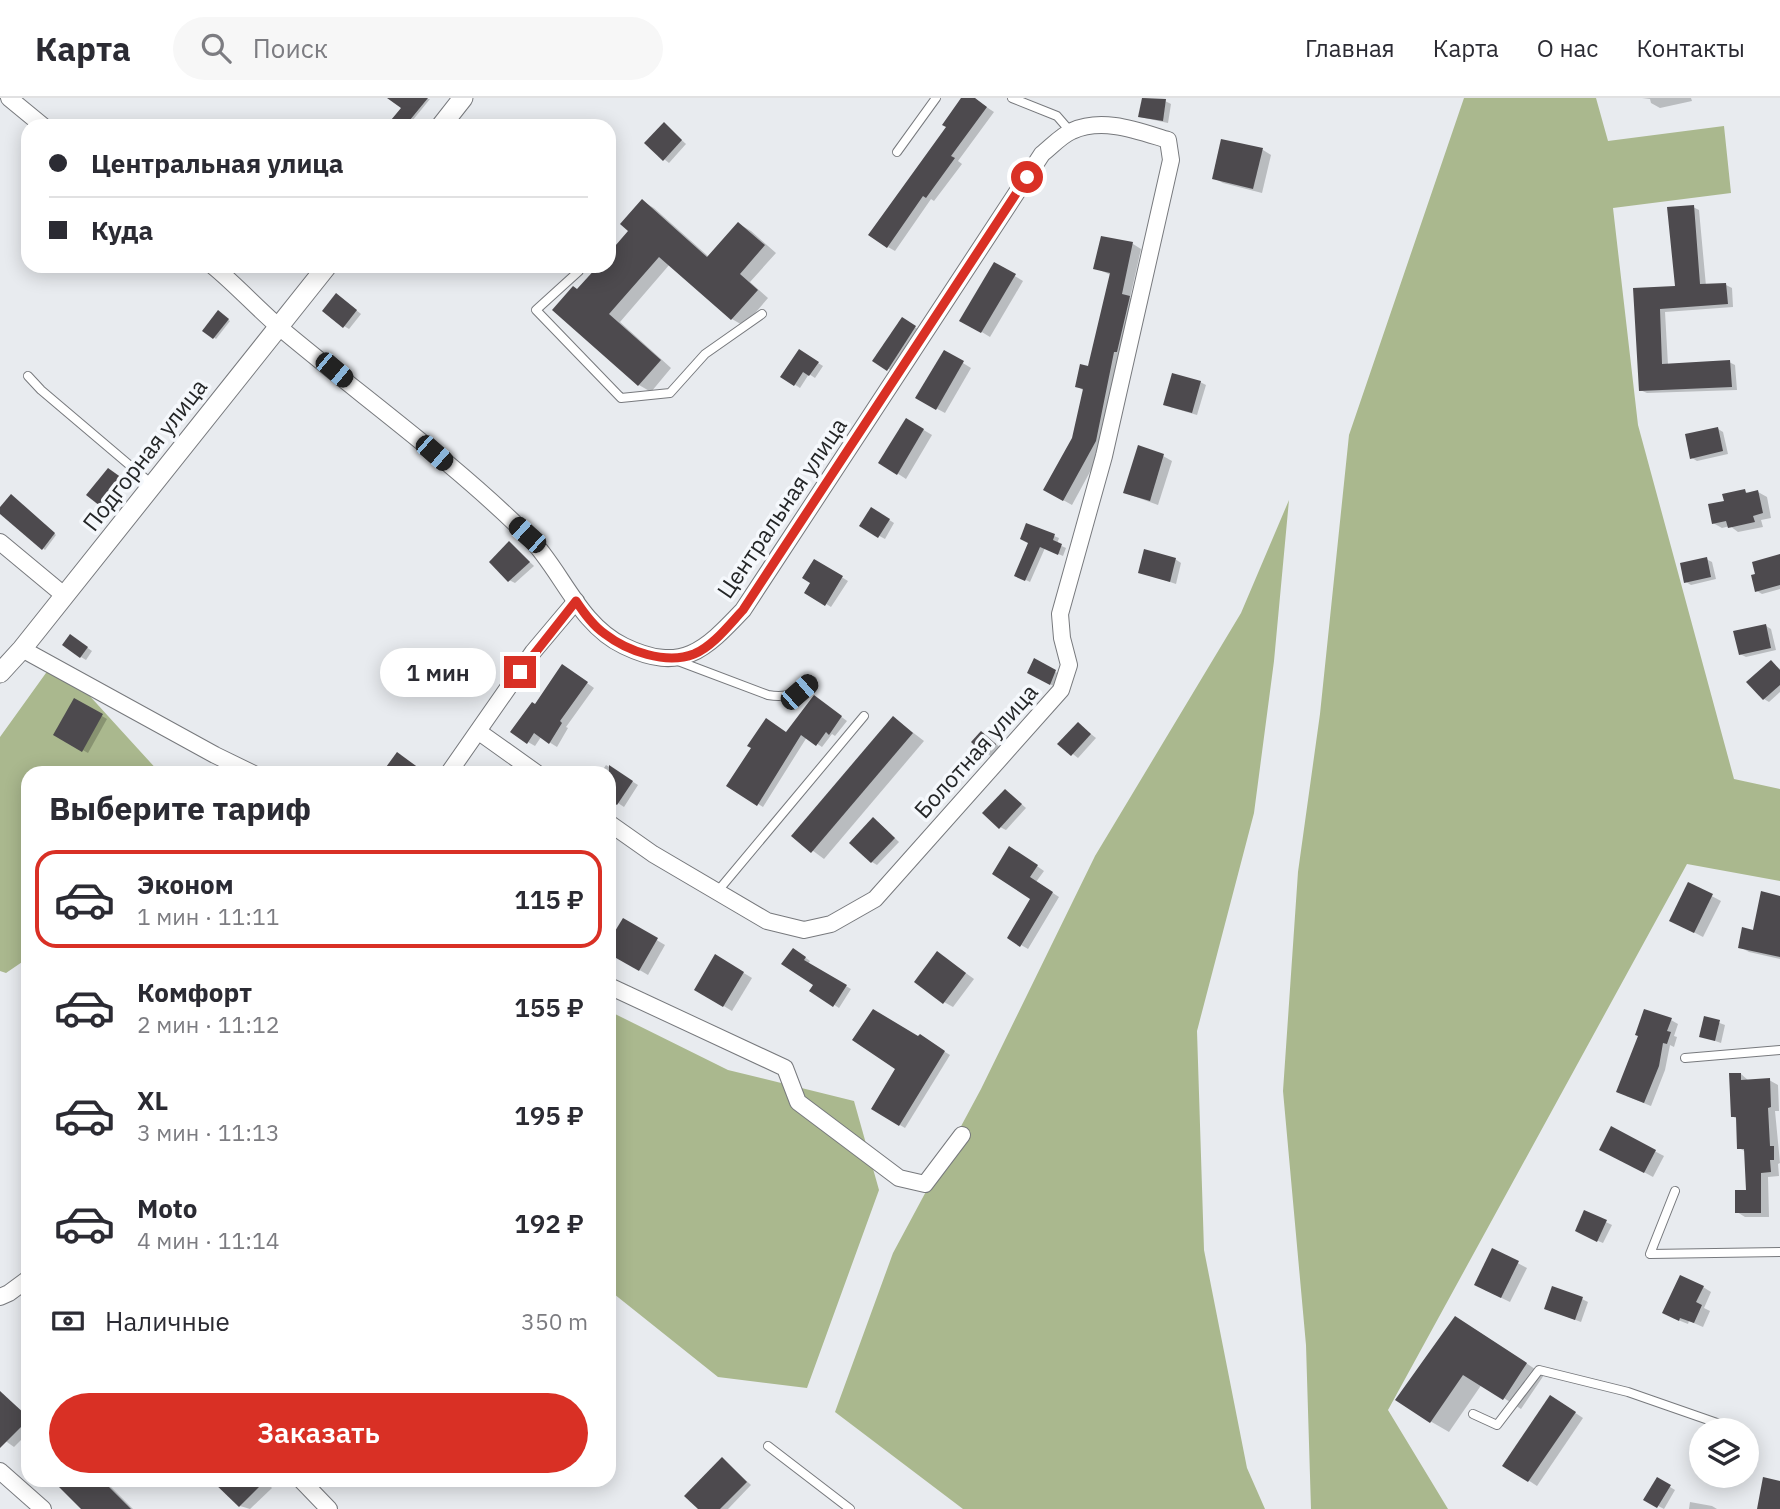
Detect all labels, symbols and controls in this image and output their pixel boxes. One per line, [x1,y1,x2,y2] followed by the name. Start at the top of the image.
[173,17,663,80] search box
[35,27,131,70] text: Карта
[197,29,235,67] icon: search
[253,31,328,65] text: Поиск
[1305,32,1395,64] text: Главная
[1433,32,1499,64] text: Карта
[1537,32,1598,64] text: О нас
[1636,32,1745,64] text: Контакты
[91,146,344,180] text: Центральная улица
[1011,161,1043,193] route start
[91,213,153,247] text: Куда
[312,348,357,392] car
[75,372,213,537] street label: Подгорная улица
[710,411,853,604] street label: Центральная улица
[412,431,457,475] car
[505,513,550,557] car
[380,648,496,696] callout: 1 мин
[504,656,536,688] route end
[406,657,470,687] text: 1 мин
[777,670,822,714] car
[907,677,1044,824] street label: Болотная улица
[49,787,311,829] text: Выберите тариф
[137,867,234,901] text: Эконом
[53,868,116,931] icon: car
[514,882,584,916] text: 115 ₽
[137,901,280,931] text: 1 мин · 11:11
[137,975,252,1009] text: Комфорт
[53,976,116,1039] icon: car
[514,990,584,1024] text: 155 ₽
[137,1009,280,1039] text: 2 мин · 11:12
[137,1083,168,1117] text: XL
[53,1084,116,1147] icon: car
[514,1098,584,1132] text: 195 ₽
[137,1117,280,1147] text: 3 мин · 11:13
[137,1191,197,1225] text: Moto
[53,1192,116,1255] icon: car
[514,1206,584,1240] text: 192 ₽
[137,1225,280,1255] text: 4 мин · 11:14
[49,1302,87,1340] icon: cash
[105,1304,230,1338] text: Наличные
[521,1306,588,1336] text: 350 m
[49,1393,588,1473] button: Заказать
[1689,1418,1759,1488] map controls
[1689,1418,1759,1488] button: layers

